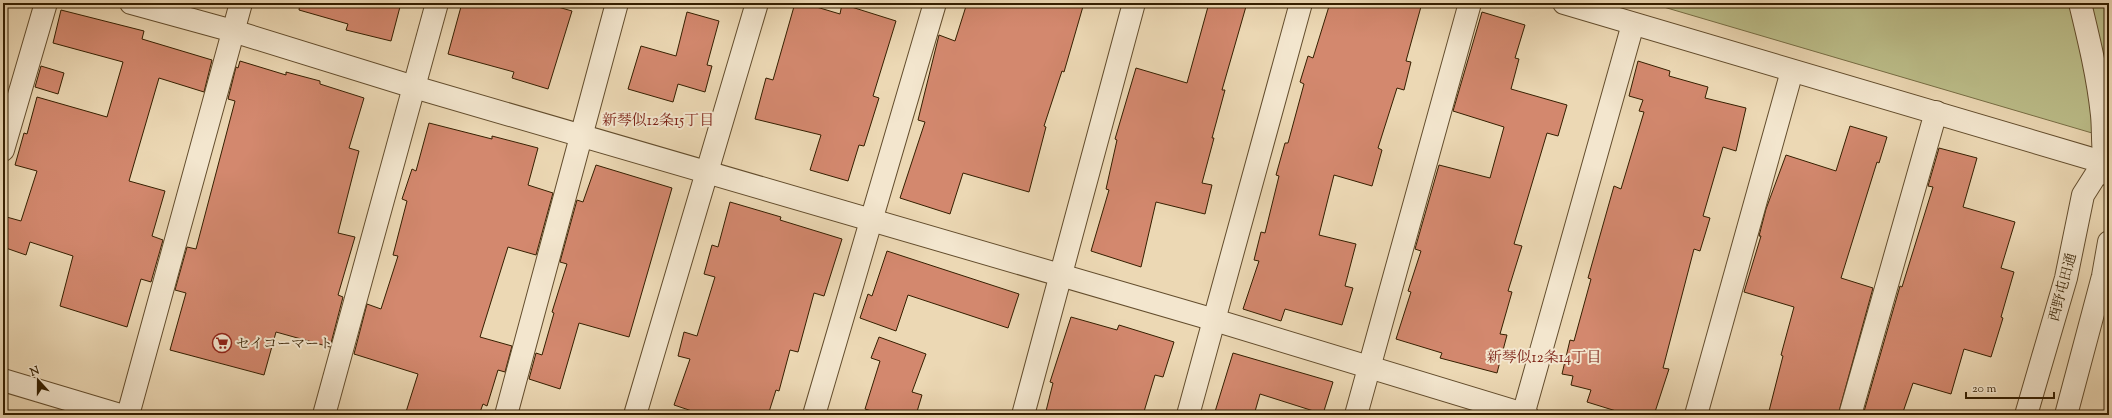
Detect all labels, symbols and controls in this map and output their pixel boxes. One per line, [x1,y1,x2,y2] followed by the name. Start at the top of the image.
[602,111,714,132] district label: 新琴似12条15丁目
[2045,251,2083,324] street label: 西野屯田通
[211,332,233,354] supermarket icon: セイコーマート
[236,335,333,355] place label: セイコーマート
[1487,348,1601,369] district label: 新琴似12条14丁目
[18,360,58,400] north arrow
[27,362,42,381] text: N
[1966,374,2054,400] scale bar
[1972,380,1997,398] text: 20 m

